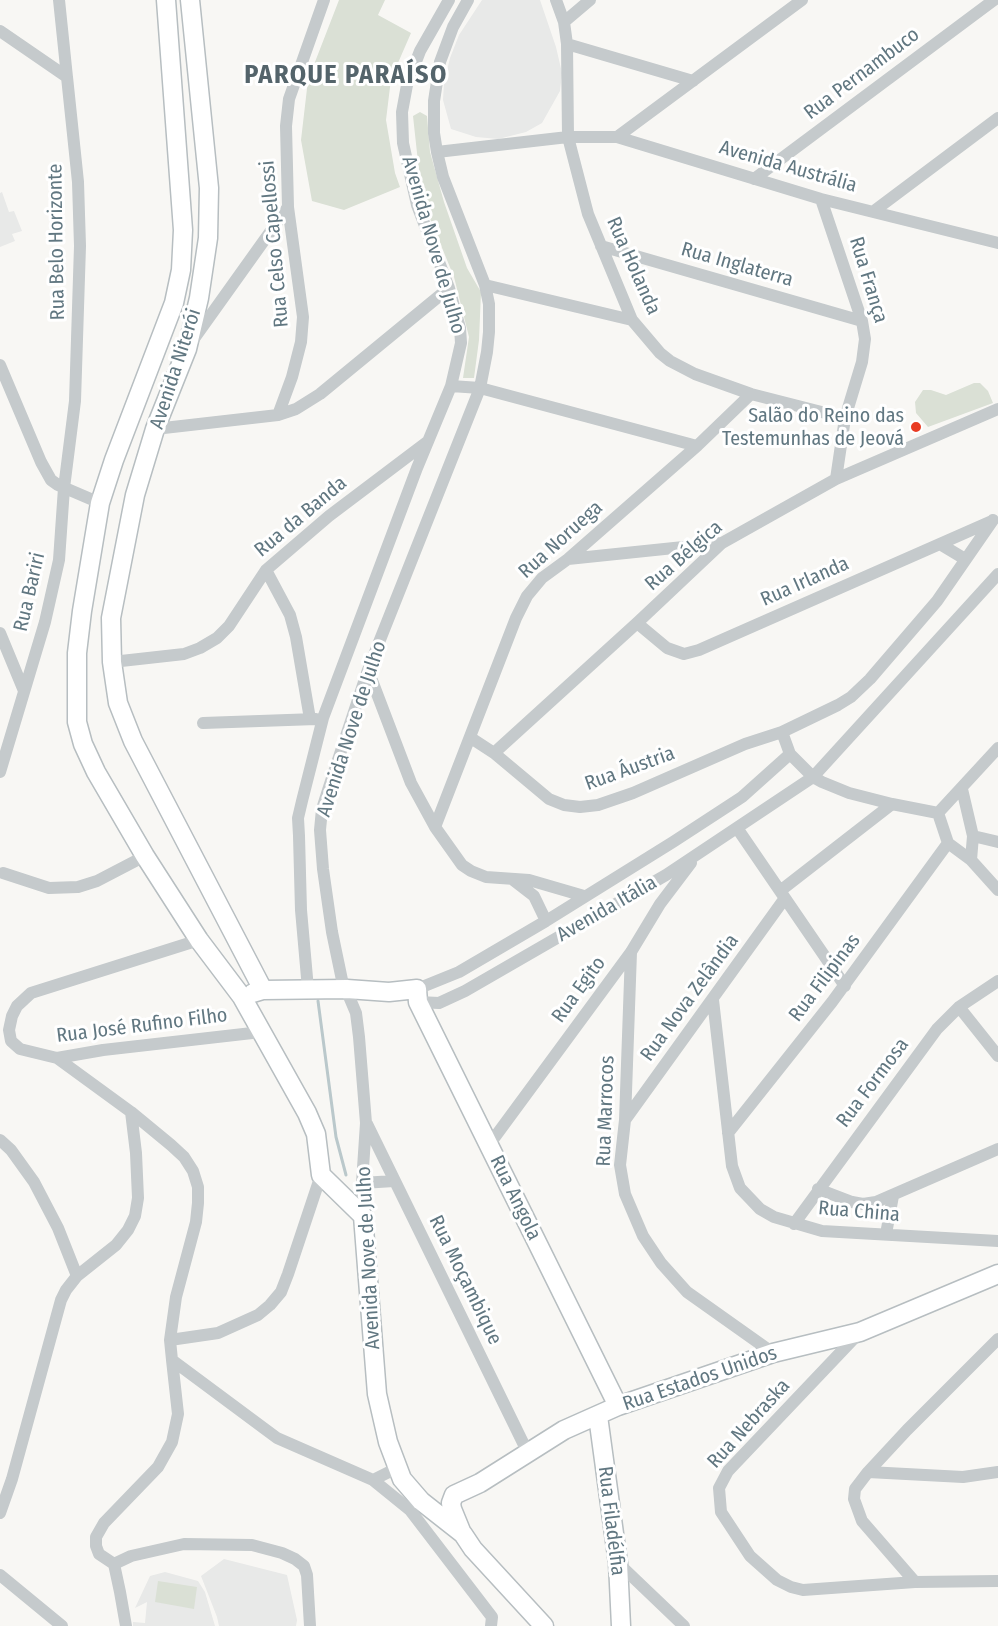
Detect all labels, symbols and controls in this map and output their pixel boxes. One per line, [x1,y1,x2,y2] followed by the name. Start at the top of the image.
[800,23,924,125] street label: Rua Pernambuco
[244,60,448,92] district label: PARQUE PARAÍSO
[716,136,860,198] street label: Avenida Austrália
[396,153,470,337] street label: Avenida Nove de Julho
[256,159,294,329] street label: Rua Celso Capellossi
[44,163,70,321] street label: Rua Belo Horizonte
[601,213,665,319] street label: Rua Holanda
[844,234,892,326] street label: Rua França
[678,238,796,292] street label: Rua Inglaterra
[145,306,207,432] street label: Avenida Niterói
[722,404,904,451] place label: Salão do Reino das Testemunhas de Jeová
[909,420,923,434] marker: Salão do Reino das Testemunhas de Jeová
[250,472,352,562] street label: Rua da Banda
[514,496,608,584] street label: Rua Noruega
[640,516,728,596] street label: Rua Bélgica
[9,550,51,634] street label: Rua Bariri
[757,552,853,612] street label: Rua Irlanda
[312,638,392,820] street label: Avenida Nove de Julho
[582,742,678,796] street label: Rua Áustria
[553,871,661,947] street label: Avenida Itália
[784,929,866,1027] street label: Rua Filipinas
[636,930,744,1066] street label: Rua Nova Zelândia
[547,952,611,1028] street label: Rua Egito
[55,1004,229,1048] street label: Rua José Rufino Filho
[832,1034,914,1132] street label: Rua Formosa
[592,1055,620,1167] street label: Rua Marrocos
[484,1152,546,1244] street label: Rua Angola
[352,1166,386,1350] street label: Avenida Nove de Julho
[817,1196,901,1228] street label: Rua China
[423,1211,507,1349] street label: Rua Moçambique
[620,1341,780,1417] street label: Rua Estados Unidos
[703,1374,795,1474] street label: Rua Nebraska
[592,1465,630,1577] street label: Rua Filadélfia

